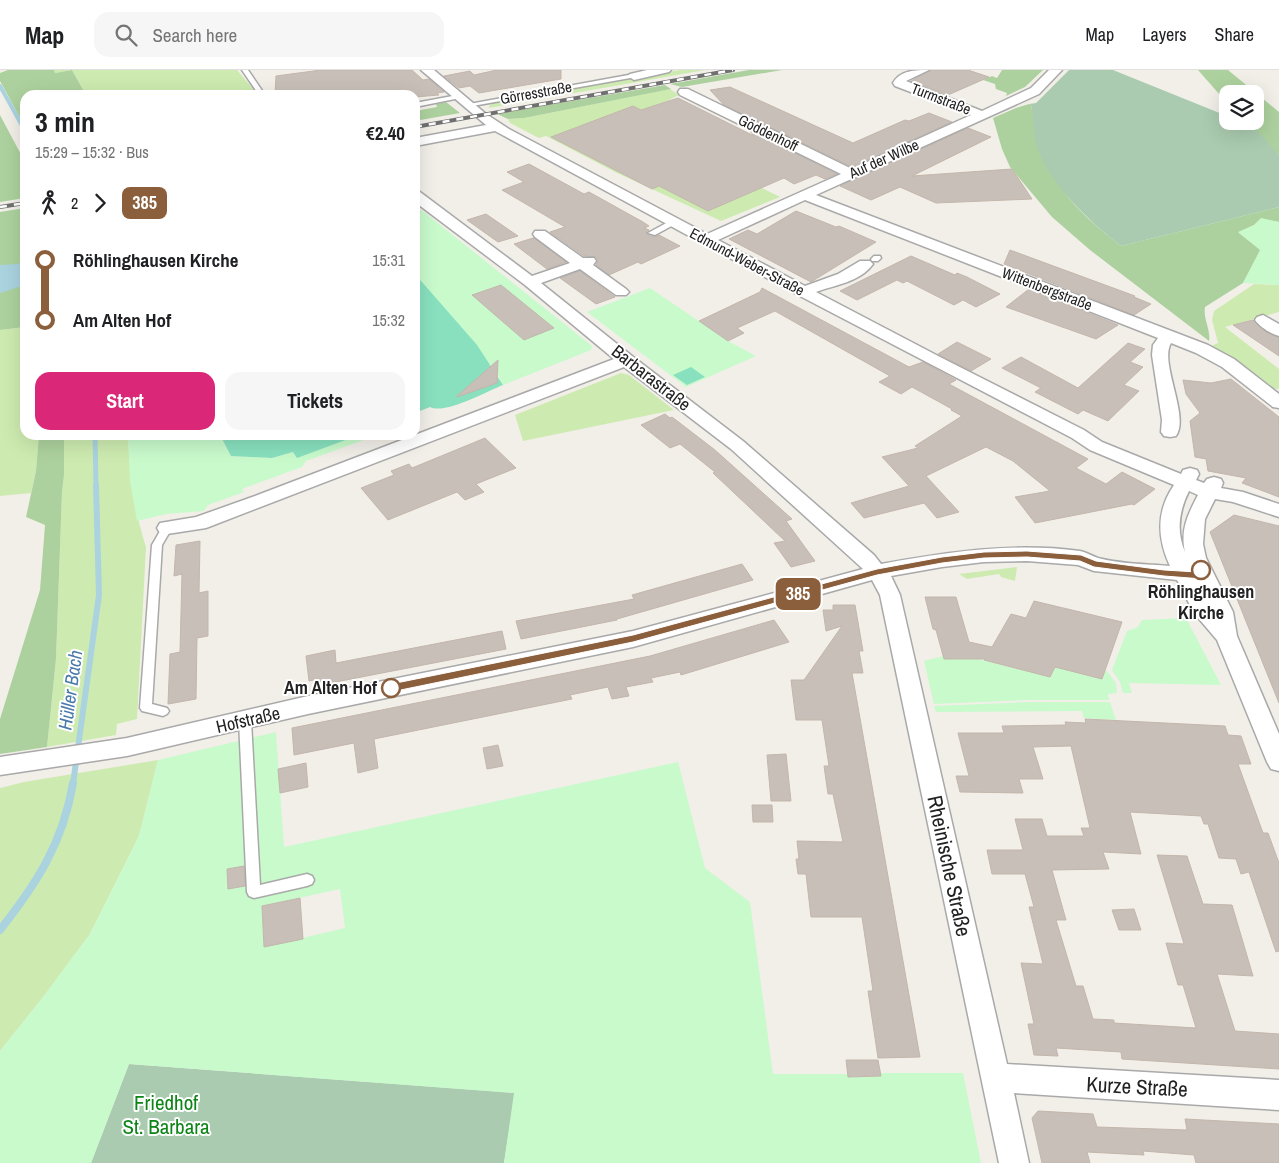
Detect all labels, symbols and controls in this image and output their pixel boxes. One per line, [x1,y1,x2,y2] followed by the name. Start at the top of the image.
[94,12,444,57] search box
[25,19,64,51] text: Map
[112,21,140,49] icon: search
[152,22,237,48] text: Search here
[1086,22,1114,47] text: Map
[1142,22,1187,47] text: Layers
[1215,22,1254,47] text: Share
[498,76,574,109] street label: Görresstraße
[908,78,974,120] street label: Turmstraße
[1219,85,1264,130] map controls
[1219,85,1264,130] button: layers
[35,103,95,141] text: 3 min
[735,109,802,156] street label: Göddenhoff
[366,120,405,146] text: €2.40
[845,134,922,184] street label: Auf der Wilbe
[35,141,149,163] text: 15:29 – 15:32 · Bus
[35,189,63,217] icon: walk
[86,189,114,217] icon: forward
[132,190,157,215] text: 385
[71,192,78,214] text: 2
[686,222,808,301] street label: Edmund-Weber-Straße
[73,247,238,273] text: Röhlinghausen Kirche
[372,249,405,271] text: 15:31
[999,262,1095,315] street label: Wittenbergstraße
[73,307,171,333] text: Am Alten Hof
[372,309,405,331] text: 15:32
[606,339,696,416] street label: Barbarastraße
[35,372,215,430] button: Start
[225,372,405,430] button: Tickets
[1191,560,1211,580] marker: Röhlinghausen Kirche
[769,578,827,610] line badge: 385
[1148,579,1254,625] place label: Röhlinghausen Kirche
[786,581,810,606] text: 385
[52,648,88,732] water label: Hüller Bach
[284,675,377,700] place label: Am Alten Hof
[381,678,401,698] marker: Am Alten Hof
[213,700,282,739] street label: Hofstraße
[920,793,979,939] street label: Rheinische Straße
[1086,1069,1188,1104] street label: Kurze Straße
[122,1088,210,1141] park label: Friedhof St. Barbara

